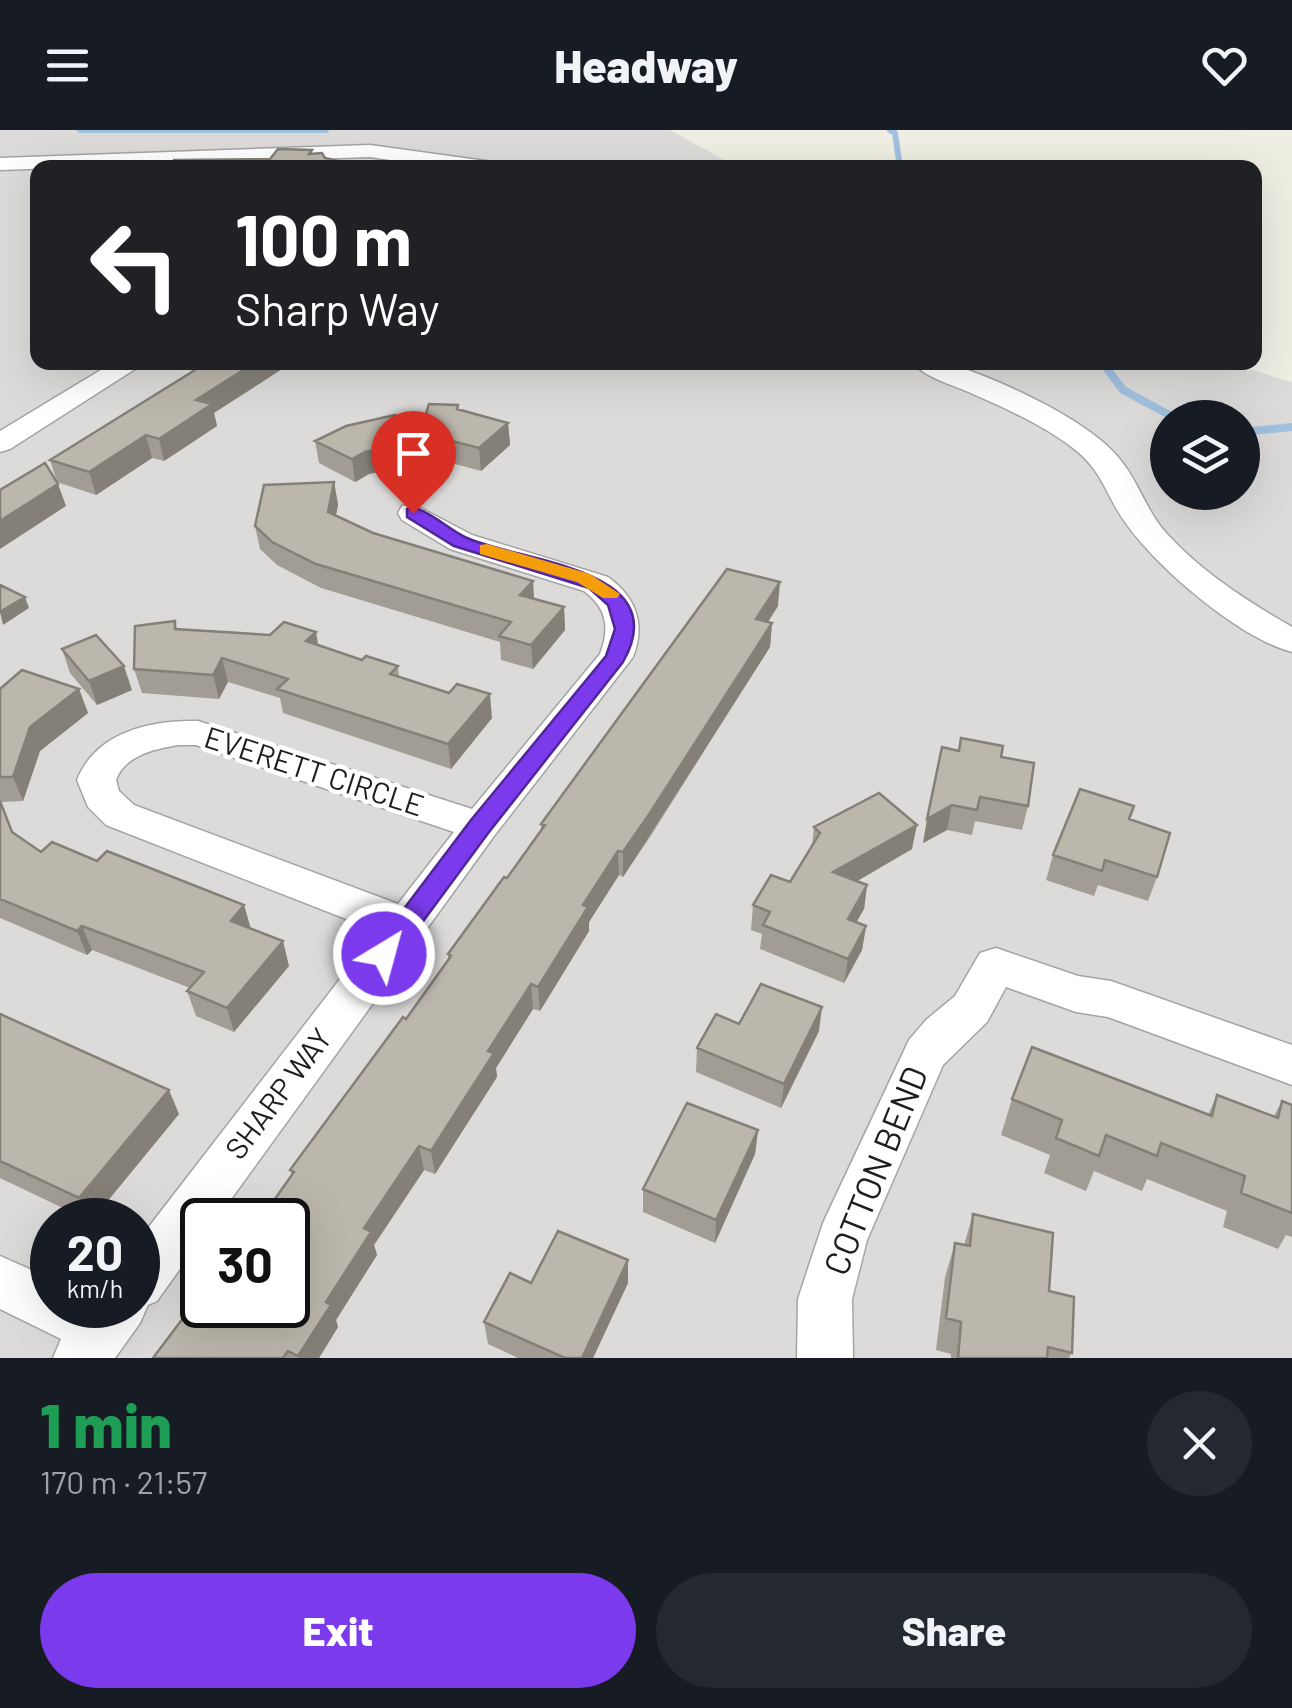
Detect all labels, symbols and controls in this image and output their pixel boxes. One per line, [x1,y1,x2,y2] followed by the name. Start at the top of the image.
[40,38,95,93] icon: menu
[554,38,738,92] text: Headway
[1197,38,1252,93] icon: heart
[235,196,412,280] text: 100 m
[70,200,200,330] icon: left
[235,281,440,335] text: Sharp Way
[1150,400,1260,510] map controls
[1150,400,1260,510] button: layers
[371,411,456,514] pin
[386,426,441,481] icon: arrive
[200,718,429,823] street label: EVERETT CIRCLE
[332,902,436,1006] position arrow
[217,1020,338,1165] street label: SHARP WAY
[813,1060,935,1281] street label: COTTON BEND
[180,1198,310,1328] speed limit sign: 30
[67,1221,123,1281] text: 20
[67,1273,123,1303] text: km/h
[40,1388,172,1460] text: 1 min
[1147,1391,1252,1496] button: close
[40,1462,207,1500] text: 170 m · 21:57
[40,1573,636,1688] button: Exit
[656,1573,1252,1688] button: Share

